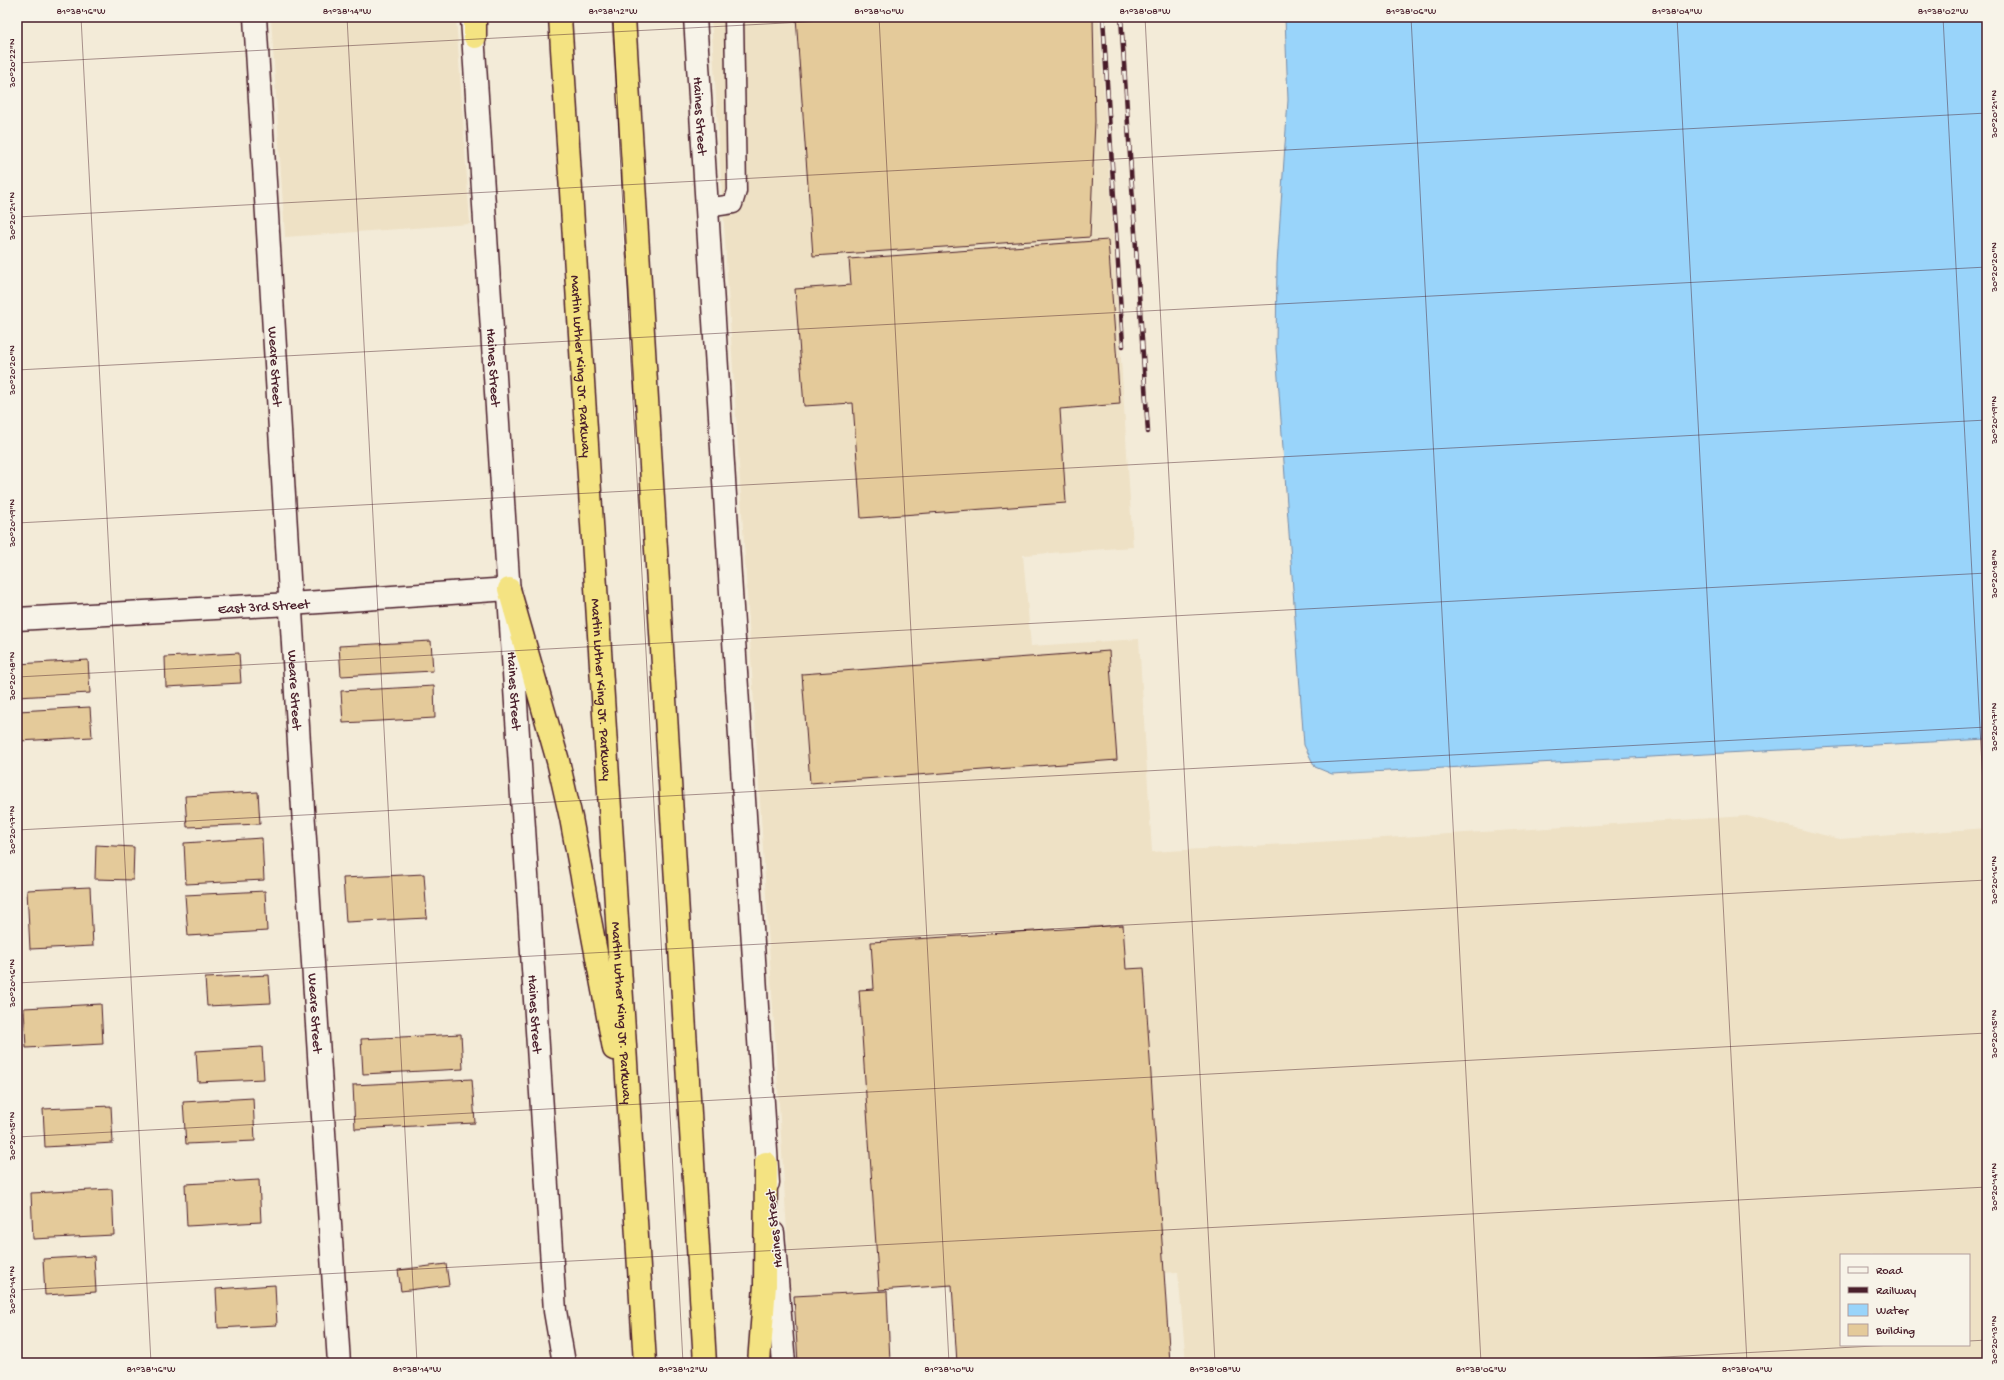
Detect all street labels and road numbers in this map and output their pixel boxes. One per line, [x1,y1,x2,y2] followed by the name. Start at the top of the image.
[688,76,710,157] street label: Haines Street
[565,275,594,458] street label: Martin Luther King Jr. Parkway
[263,326,285,408] street label: Weare Street
[481,328,503,408] street label: Haines Street
[217,597,312,619] street label: East 3rd Street
[586,598,614,782] street label: Martin Luther King Jr. Parkway
[282,650,304,732] street label: Weare Street
[502,651,524,732] street label: Haines Street
[606,921,635,1105] street label: Martin Luther King Jr. Parkway
[303,973,325,1055] street label: Weare Street
[522,974,545,1055] street label: Haines Street
[763,1188,788,1269] street label: Haines Street

